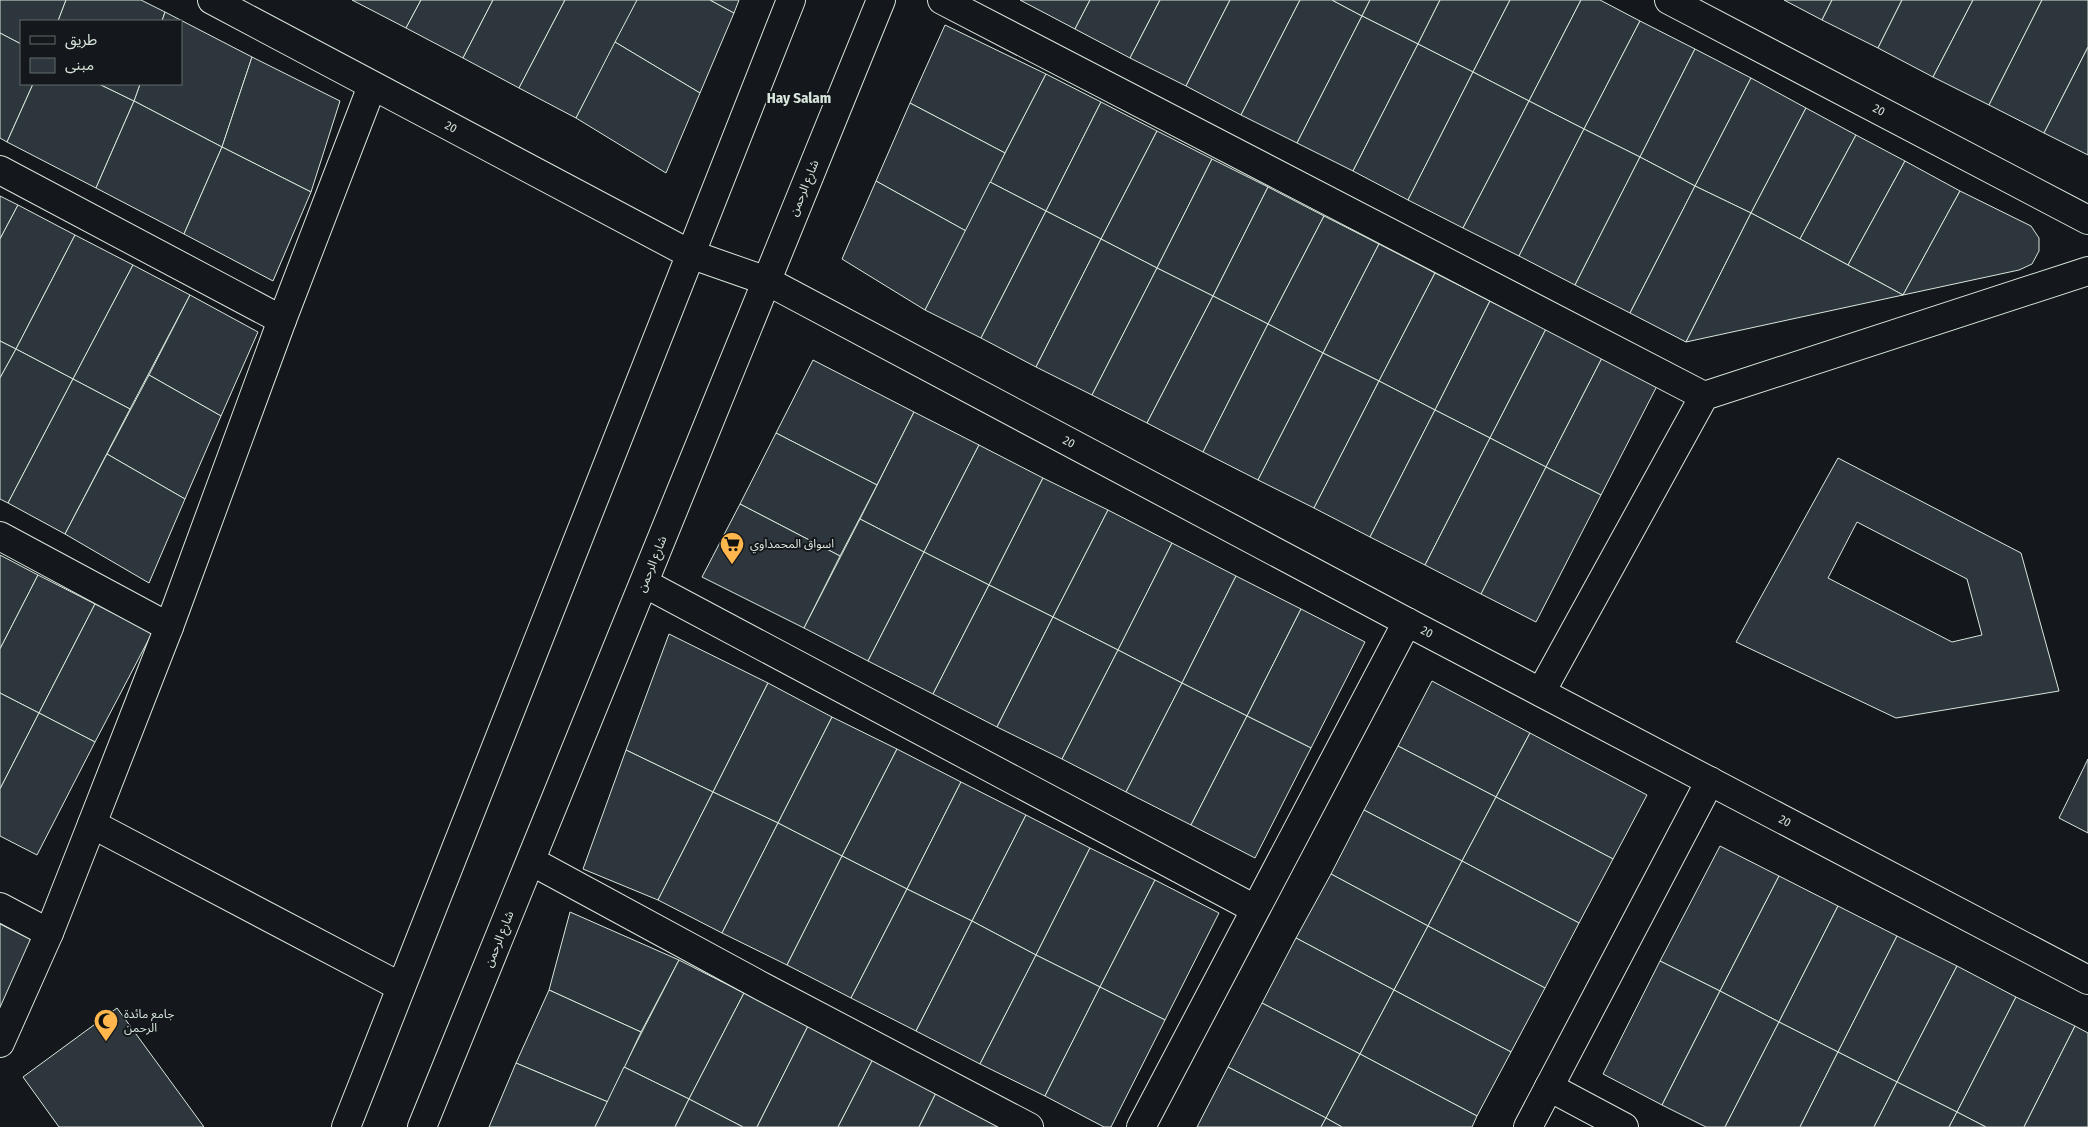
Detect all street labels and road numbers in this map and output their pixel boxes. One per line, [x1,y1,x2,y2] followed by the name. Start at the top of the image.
[1871,101,1887,119] street label: 20
[443,118,459,136] street label: 20
[786,158,823,219] street label: شارع الرحمن
[1061,433,1077,451] street label: 20
[634,534,671,595] street label: شارع الرحمن
[1419,623,1435,641] street label: 20
[1777,812,1793,830] street label: 20
[481,909,518,970] street label: شارع الرحمن

